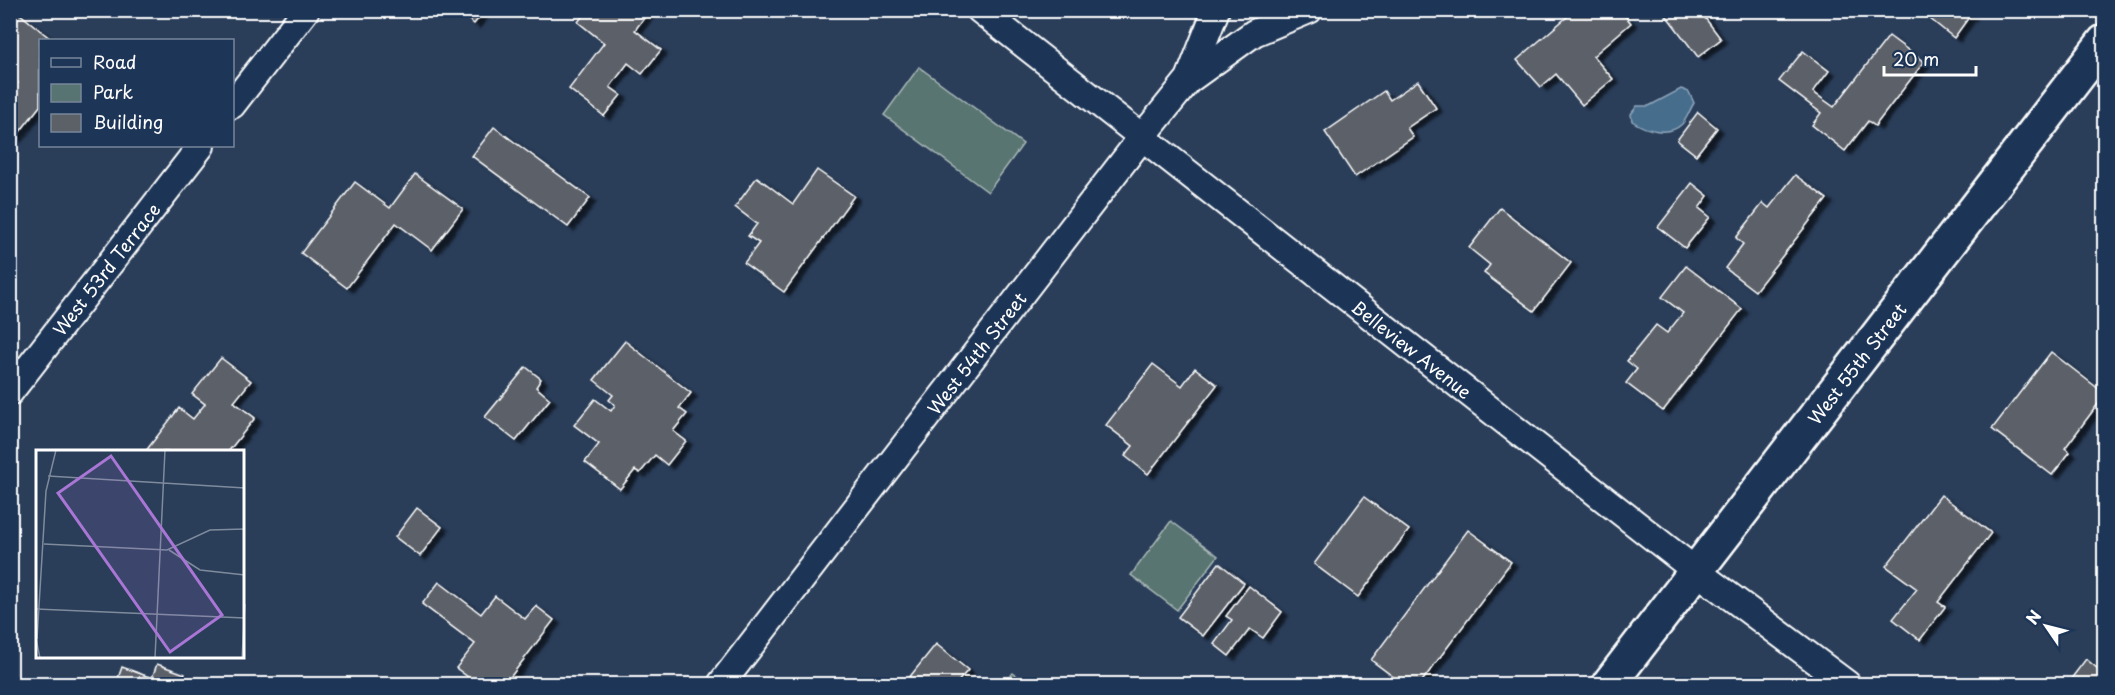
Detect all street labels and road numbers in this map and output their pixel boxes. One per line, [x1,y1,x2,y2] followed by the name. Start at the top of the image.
[45,197,166,341] street label: West 53rd Terrace
[920,286,1032,420] street label: West 54th Street
[1346,293,1478,404] street label: Belleview Avenue
[1801,297,1912,430] street label: West 55th Street

